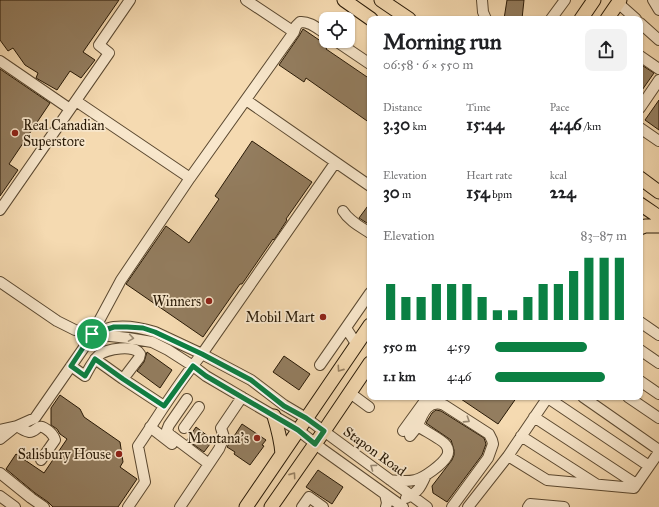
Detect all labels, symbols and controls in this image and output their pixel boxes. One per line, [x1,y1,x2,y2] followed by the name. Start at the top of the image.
[319,12,355,48] map controls
[319,12,355,48] button: locate
[383,28,502,55] text: Morning run
[585,29,627,71] button: share
[383,57,473,73] text: 06:58 · 6 × 550 m
[383,101,422,114] text: Distance
[466,101,491,114] text: Time
[550,101,570,114] text: Pace
[383,114,410,135] text: 3.30
[466,114,504,135] text: 15:44
[550,114,582,135] text: 4:46
[23,117,105,150] place label: Real Canadian Superstore
[410,120,427,133] text: km
[582,120,601,133] text: /km
[10,128,20,138] marker: Real Canadian Superstore
[383,169,427,182] text: Elevation
[466,169,513,182] text: Heart rate
[550,169,567,182] text: kcal
[383,182,400,203] text: 30
[466,182,490,203] text: 154
[550,182,576,203] text: 224
[400,188,411,201] text: m
[490,188,512,201] text: bpm
[383,228,435,244] text: Elevation
[581,228,627,244] text: 83–87 m
[153,293,201,310] place label: Winners
[204,296,214,306] marker: Winners
[246,309,315,326] place label: Mobil Mart
[318,312,328,322] marker: Mobil Mart
[75,317,109,351] pin
[81,323,103,345] icon: arrive
[128,333,134,342] one-way arrow
[383,339,416,355] text: 550 m
[447,339,471,355] text: 4:59
[337,365,345,372] one-way arrow
[383,369,416,385] text: 1.1 km
[447,369,471,385] text: 4:46
[463,415,470,422] one-way arrow
[340,423,409,480] street label: Stapon Road
[187,430,249,447] place label: Montana's
[252,433,262,443] marker: Montana's
[18,446,111,463] place label: Salisbury House
[114,449,124,459] marker: Salisbury House
[370,465,377,472] one-way arrow
[288,473,295,480] one-way arrow

